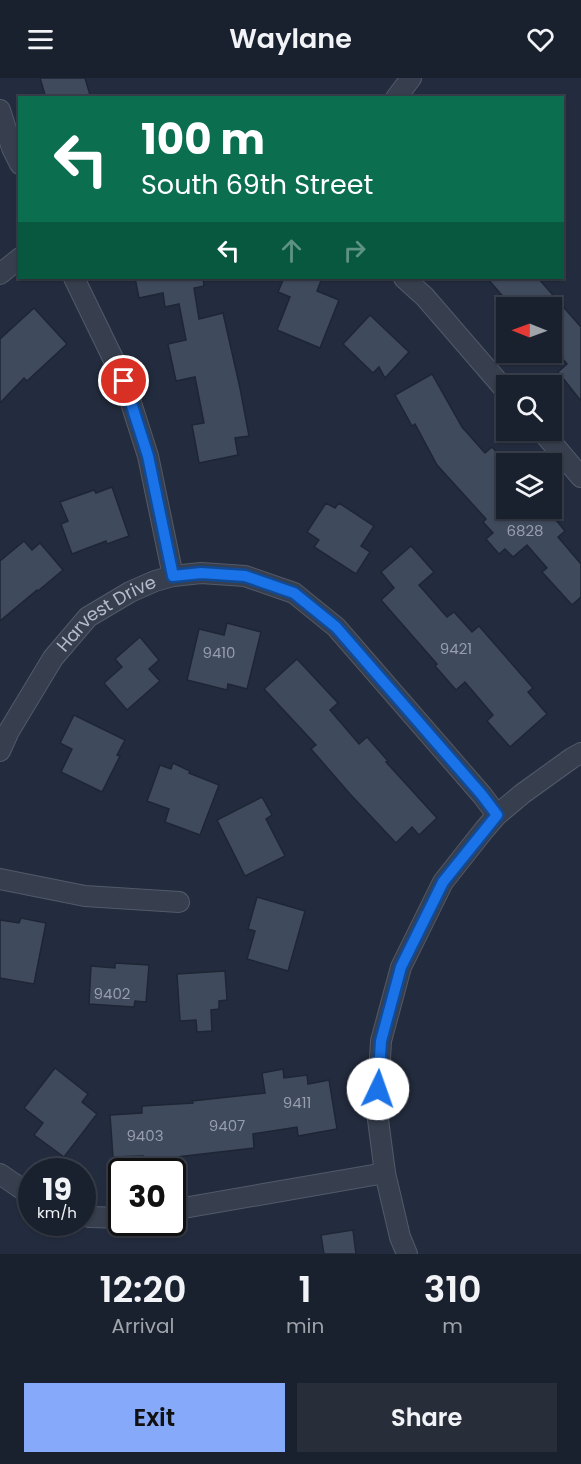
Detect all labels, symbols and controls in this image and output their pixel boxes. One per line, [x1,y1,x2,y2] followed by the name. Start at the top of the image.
[229,20,352,57] text: Waylane
[24,23,57,56] icon: menu
[524,23,557,56] icon: heart
[141,110,265,169] text: 100 m
[42,120,120,198] icon: left
[141,166,373,203] text: South 69th Street
[212,234,245,267] icon: left
[275,234,308,267] icon: ahead
[338,234,371,267] icon: right
[496,297,562,363] north arrow
[496,297,562,519] map controls
[98,355,149,406] pin
[107,364,140,397] icon: arrive
[496,375,562,441] button: search
[496,453,562,519] button: layers
[506,520,544,541] house number: 6828
[51,569,160,657] street label: Harvest Drive
[440,638,472,659] house number: 9421
[202,642,236,663] house number: 9410
[94,983,130,1004] house number: 9402
[346,1057,410,1121] position arrow
[283,1092,311,1113] house number: 9411
[209,1115,245,1136] house number: 9407
[126,1125,164,1146] house number: 9403
[108,1158,186,1236] speed limit sign: 30
[42,1168,72,1211] text: 19
[37,1202,77,1223] text: km/h
[99,1264,187,1315] text: 12:20
[299,1264,312,1315] text: 1
[424,1264,482,1315] text: 310
[111,1312,174,1340] text: Arrival
[286,1312,324,1340] text: min
[442,1312,463,1340] text: m
[24,1383,285,1452] button: Exit
[297,1383,557,1452] button: Share

